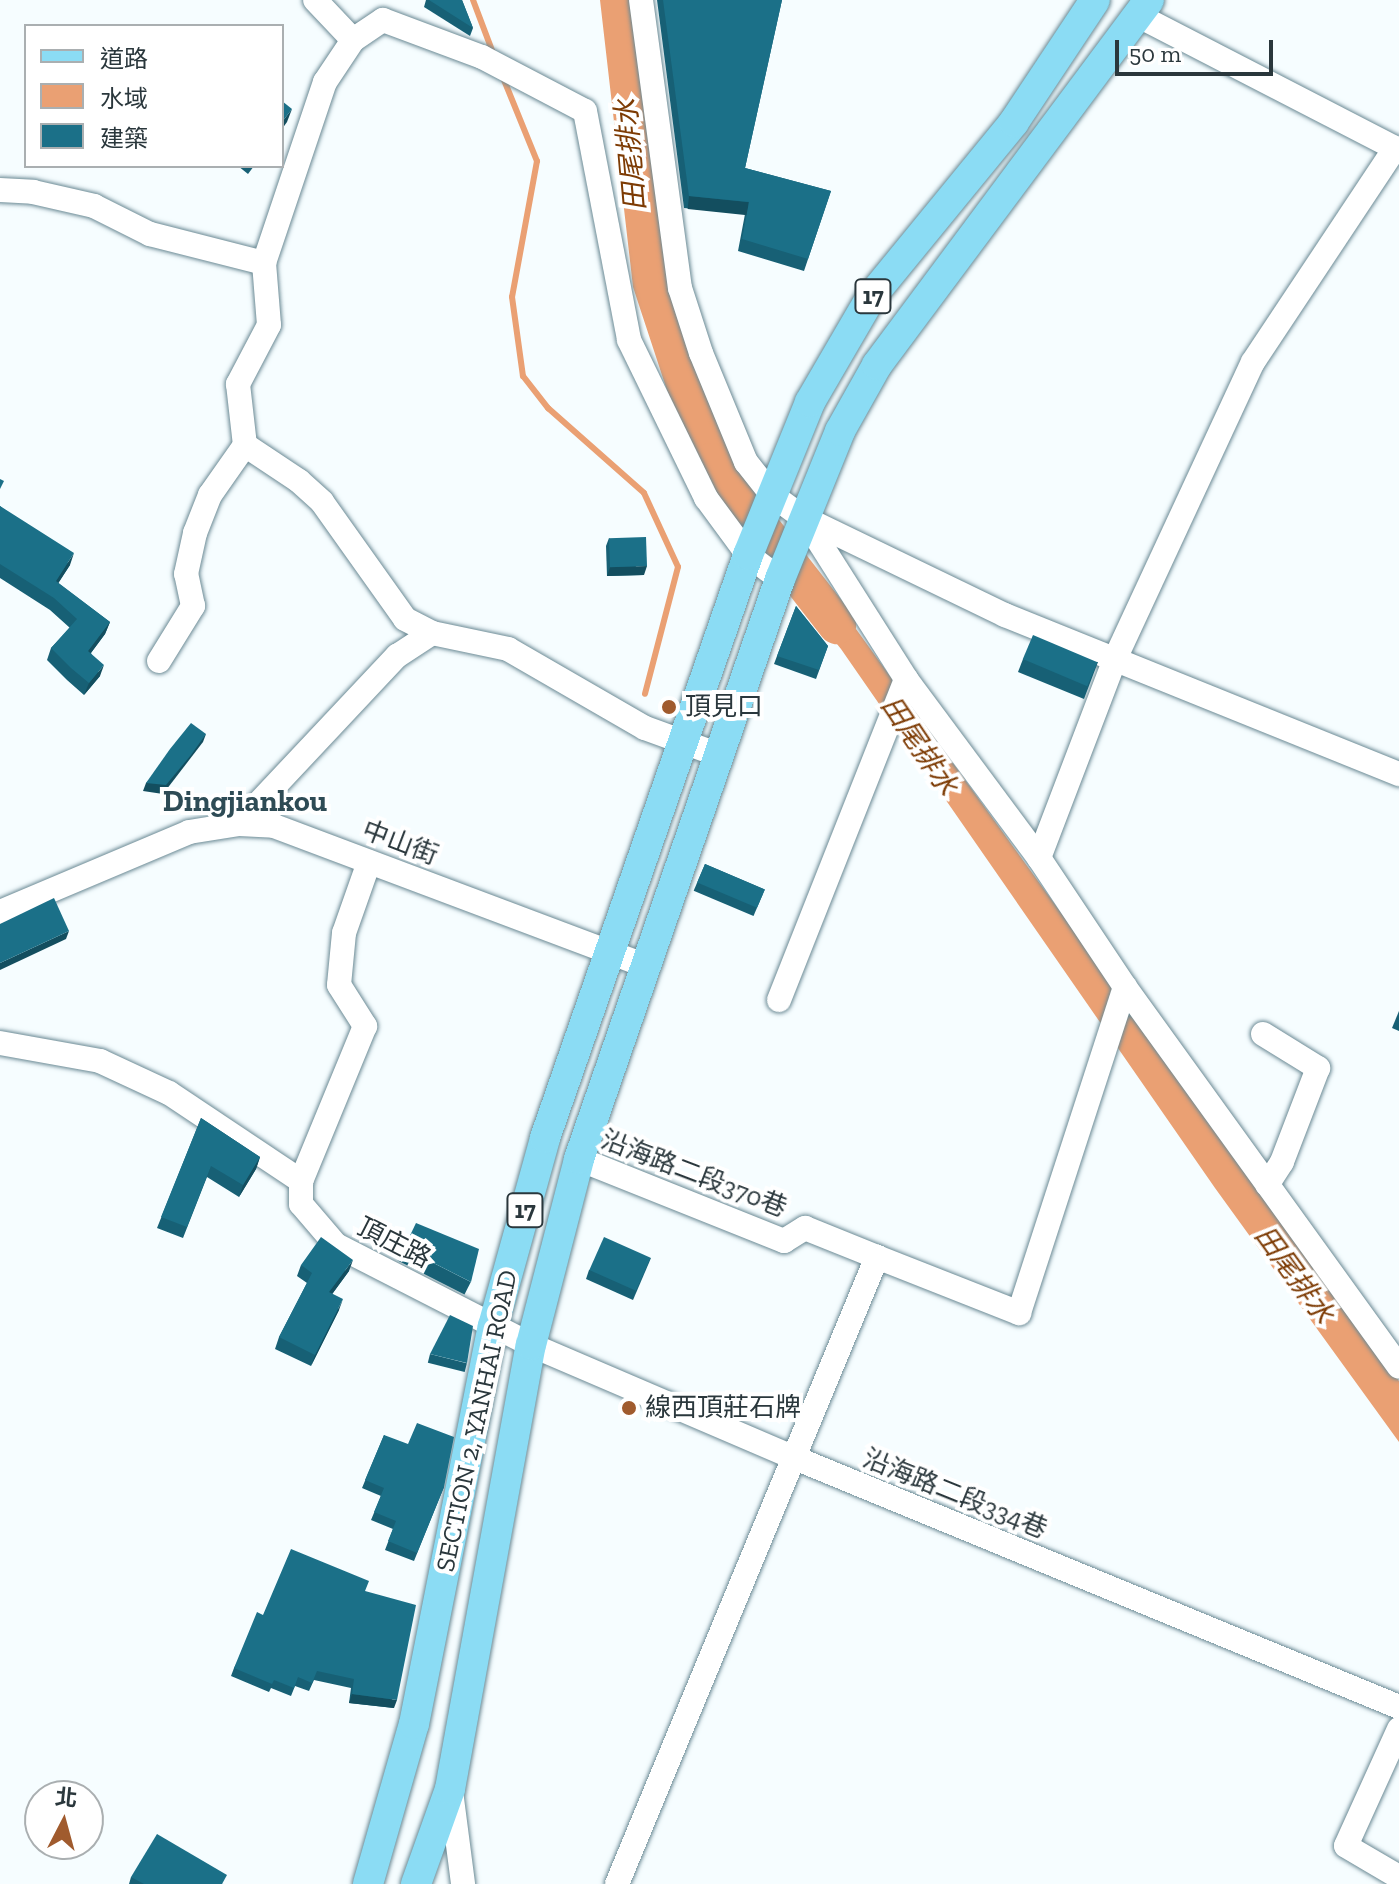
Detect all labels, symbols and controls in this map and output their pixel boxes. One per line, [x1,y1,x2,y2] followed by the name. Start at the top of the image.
[24,24,284,168] legend
[1119,24,1277,74] scale bar
[1129,39,1181,68] text: 50 m
[100,44,148,73] text: 道路
[100,84,148,113] text: 水域
[609,98,653,212] water label: 田尾排水
[100,124,148,153] text: 建築
[853,276,893,316] road number: 17
[874,690,964,802] water label: 田尾排水
[685,691,763,723] place label: 頂見口
[660,698,678,716] marker: 頂見口
[163,783,327,819] district label: Dingjiankou
[358,814,442,872] street label: 中山街
[597,1124,791,1224] street label: 沿海路二段370巷
[505,1190,545,1230] road number: 17
[352,1211,436,1275] street label: 頂庄路
[1247,1220,1341,1330] water label: 田尾排水
[430,1267,524,1575] street label: SECTION 2, YANHAI ROAD
[645,1392,801,1424] place label: 線西頂莊石牌
[620,1399,638,1417] marker: 線西頂莊石牌
[859,1443,1051,1545] street label: 沿海路二段334巷
[24,1780,104,1860] north arrow
[54,1783,79,1812] text: 北

